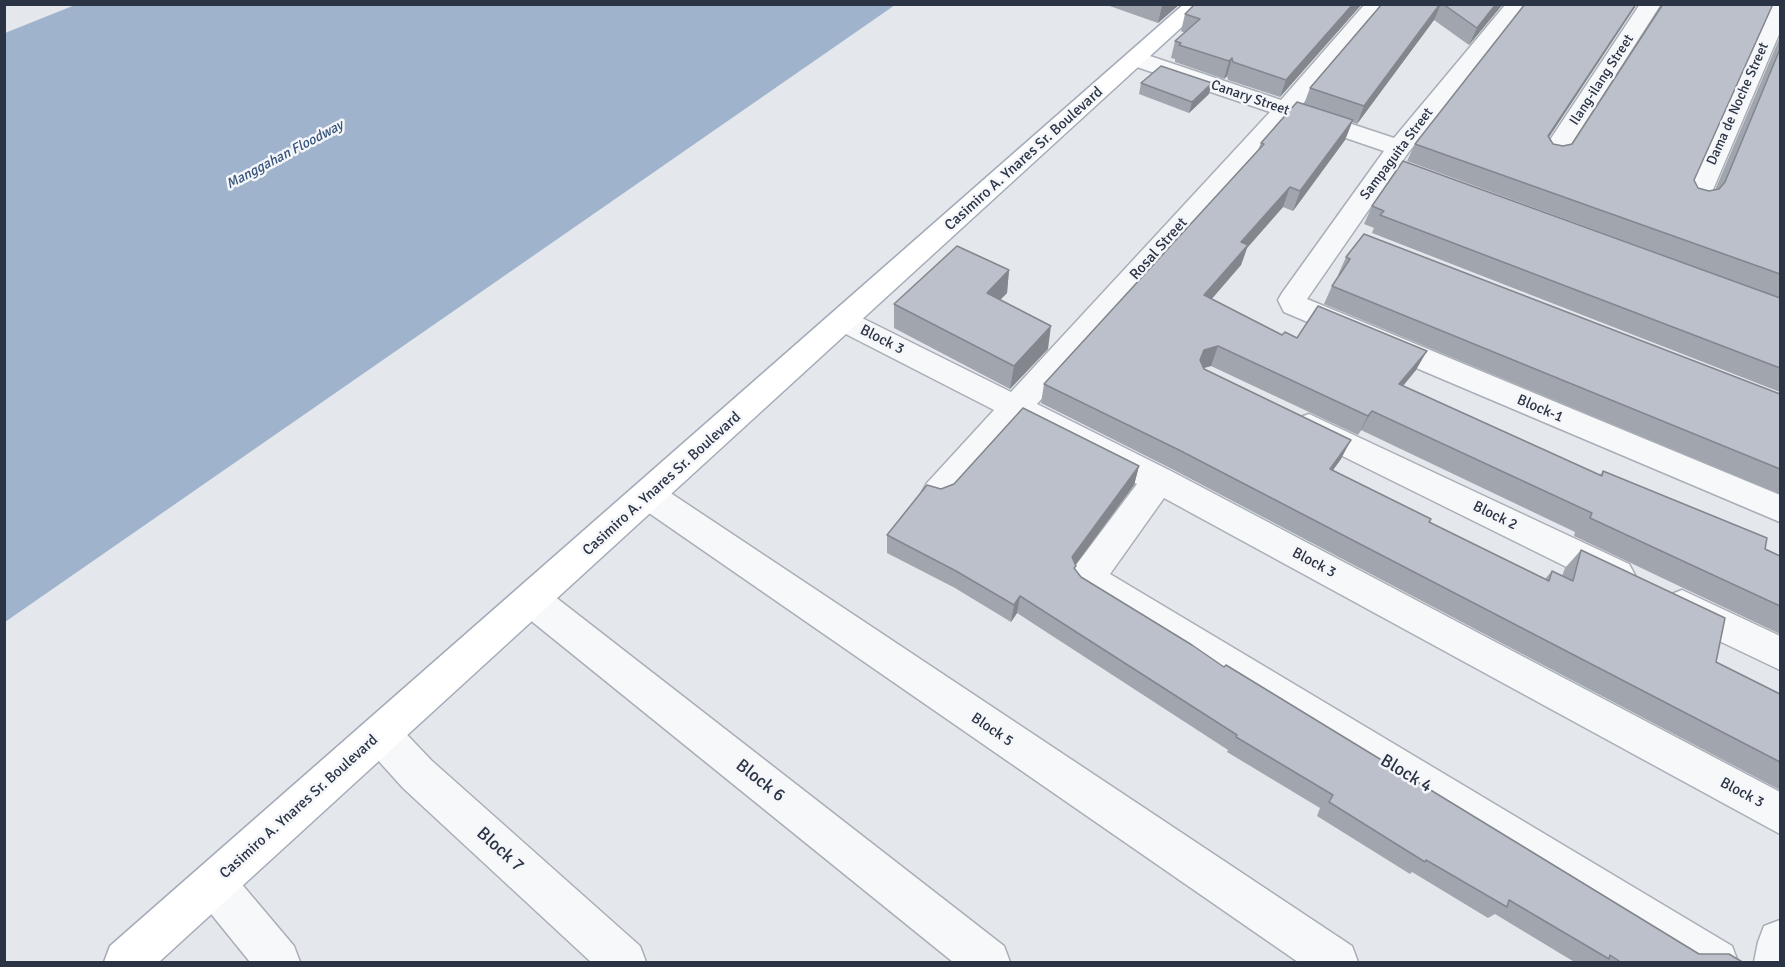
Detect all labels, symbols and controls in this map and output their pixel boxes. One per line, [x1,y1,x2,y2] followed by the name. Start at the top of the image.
[1566,31,1638,129] street label: Ilang-ilang Street
[1703,40,1773,168] street label: Dama de Noche Street
[1209,77,1291,119] street label: Canary Street
[941,83,1107,235] street label: Casimiro A. Ynares Sr. Boulevard
[1357,105,1437,203] street label: Sampaguita Street
[224,117,346,193] water label: Manggahan Floodway
[1126,214,1192,284] street label: Rosal Street
[857,321,907,359] street label: Block 3
[1514,391,1566,427] street label: Block-1
[579,408,745,560] street label: Casimiro A. Ynares Sr. Boulevard
[1470,498,1520,534] street label: Block 2
[1289,544,1339,582] street label: Block 3
[967,709,1017,751] street label: Block 5
[216,731,382,883] street label: Casimiro A. Ynares Sr. Boulevard
[1376,750,1436,798] street label: Block 4
[731,755,789,807] street label: Block 6
[1717,774,1767,812] street label: Block 3
[472,823,528,877] street label: Block 7

